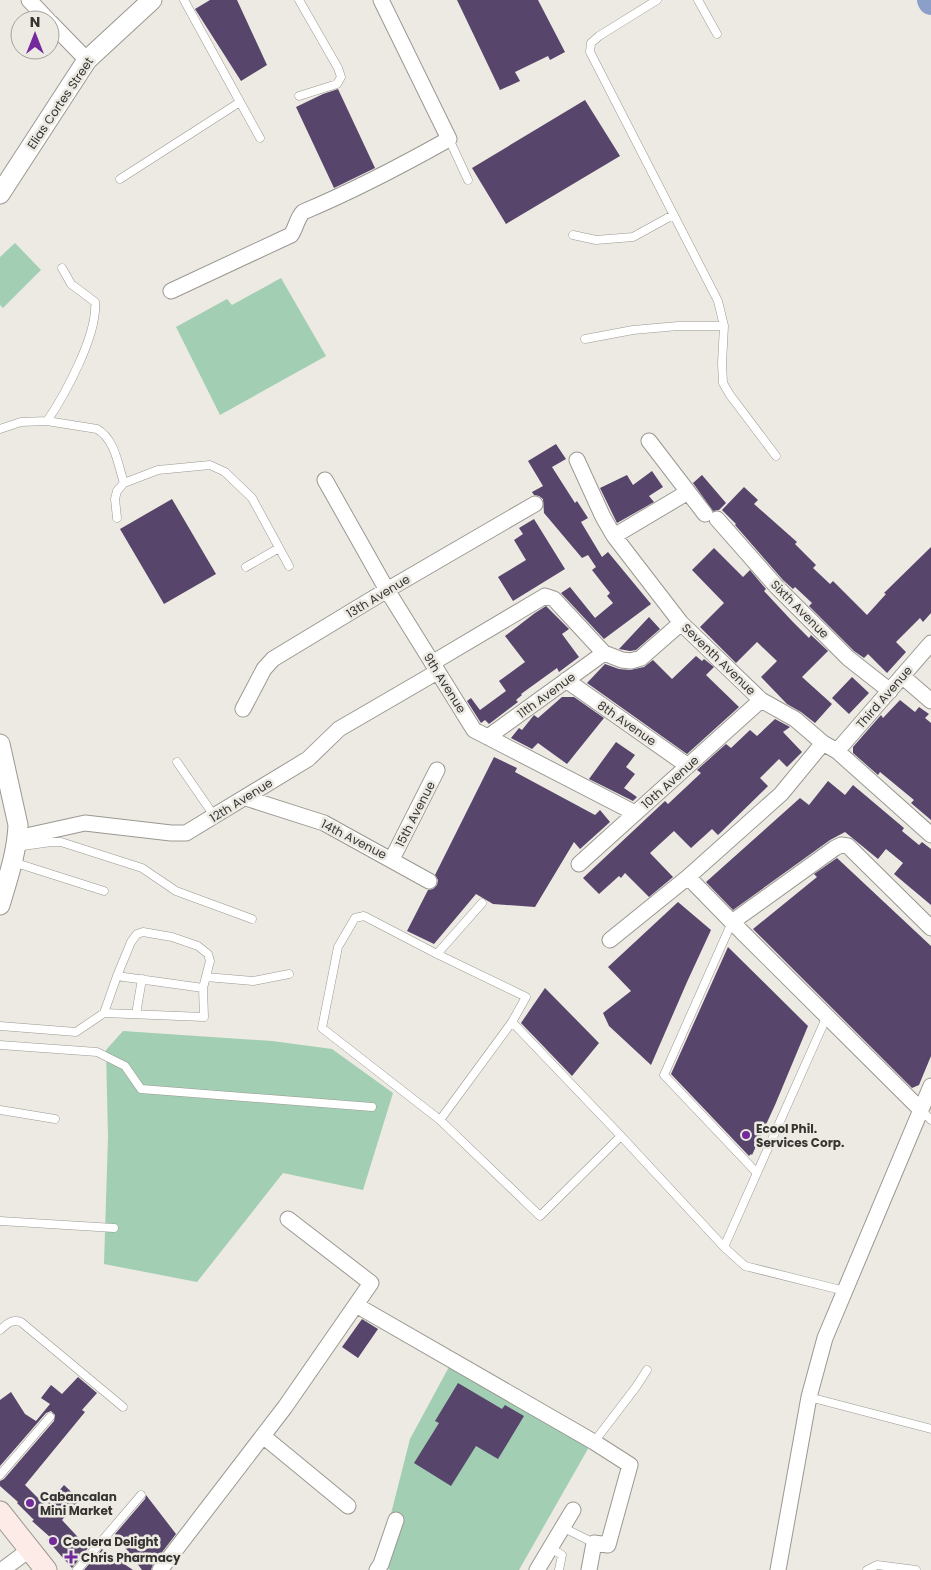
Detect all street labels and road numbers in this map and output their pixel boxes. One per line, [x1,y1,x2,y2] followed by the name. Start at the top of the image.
[23,54,97,152] street label: Elias Cortes Street
[343,570,413,622] street label: 13th Avenue
[767,576,833,642] street label: Sixth Avenue
[678,619,760,699] street label: Seventh Avenue
[420,650,470,716] street label: 9th Avenue
[852,662,916,732] street label: Third Avenue
[513,668,579,722] street label: 11th Avenue
[594,697,660,749] street label: 8th Avenue
[638,752,702,812] street label: 10th Avenue
[206,774,276,826] street label: 12th Avenue
[391,778,439,850] street label: 15th Avenue
[318,815,390,863] street label: 14th Avenue

